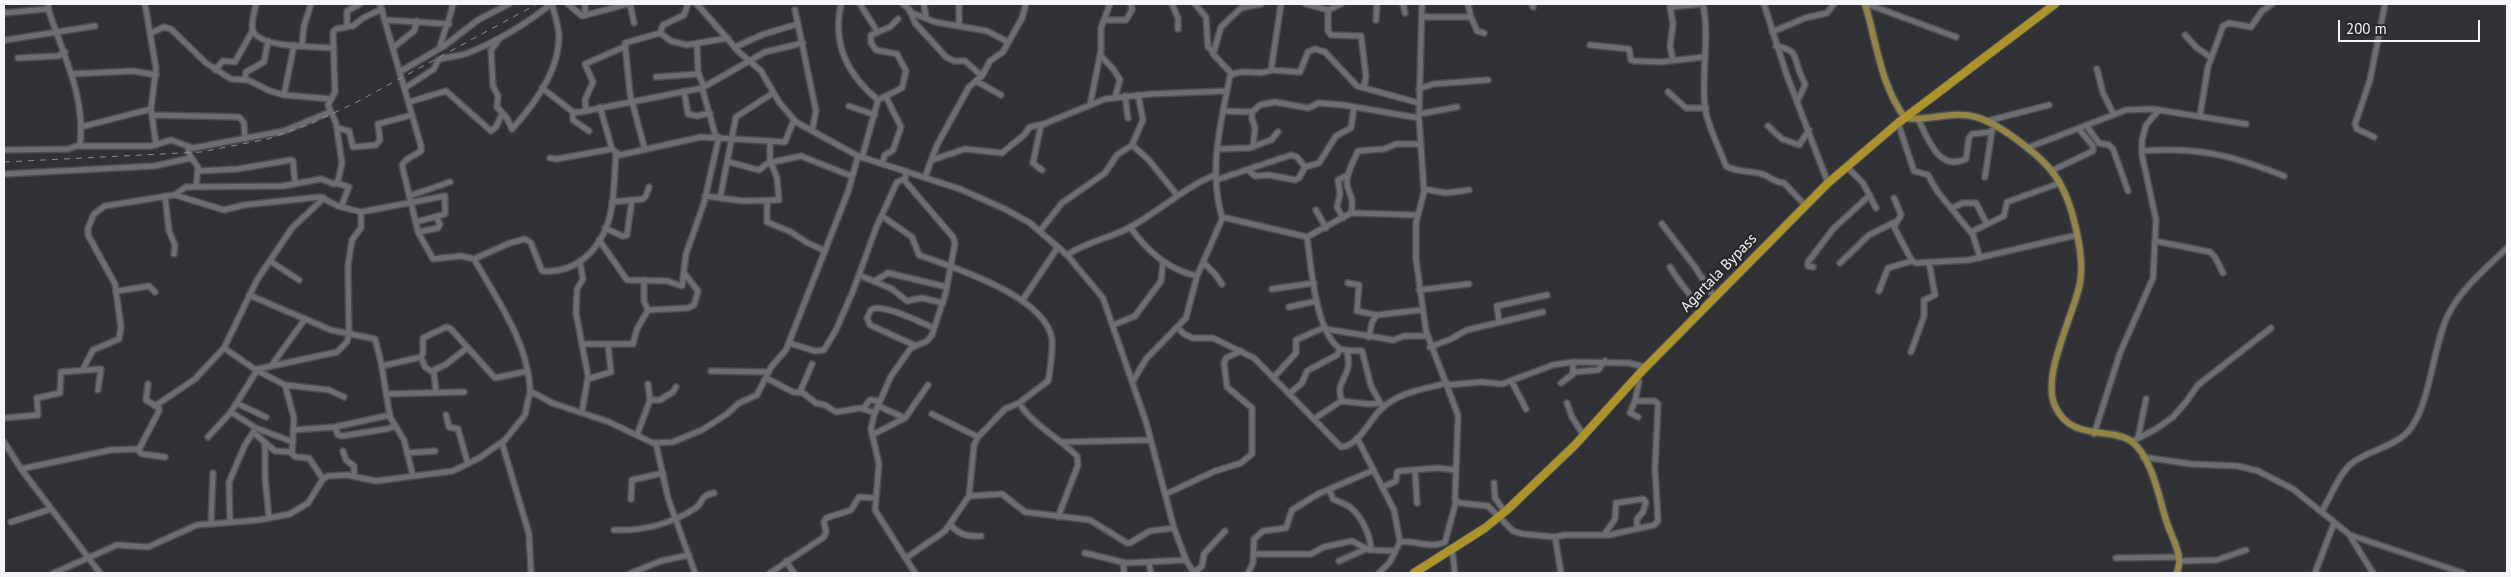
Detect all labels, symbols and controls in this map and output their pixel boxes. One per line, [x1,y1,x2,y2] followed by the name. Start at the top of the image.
[2341,10,2484,42] scale bar
[2346,19,2387,38] text: 200 m
[1677,230,1761,316] street label: Agartala Bypass

